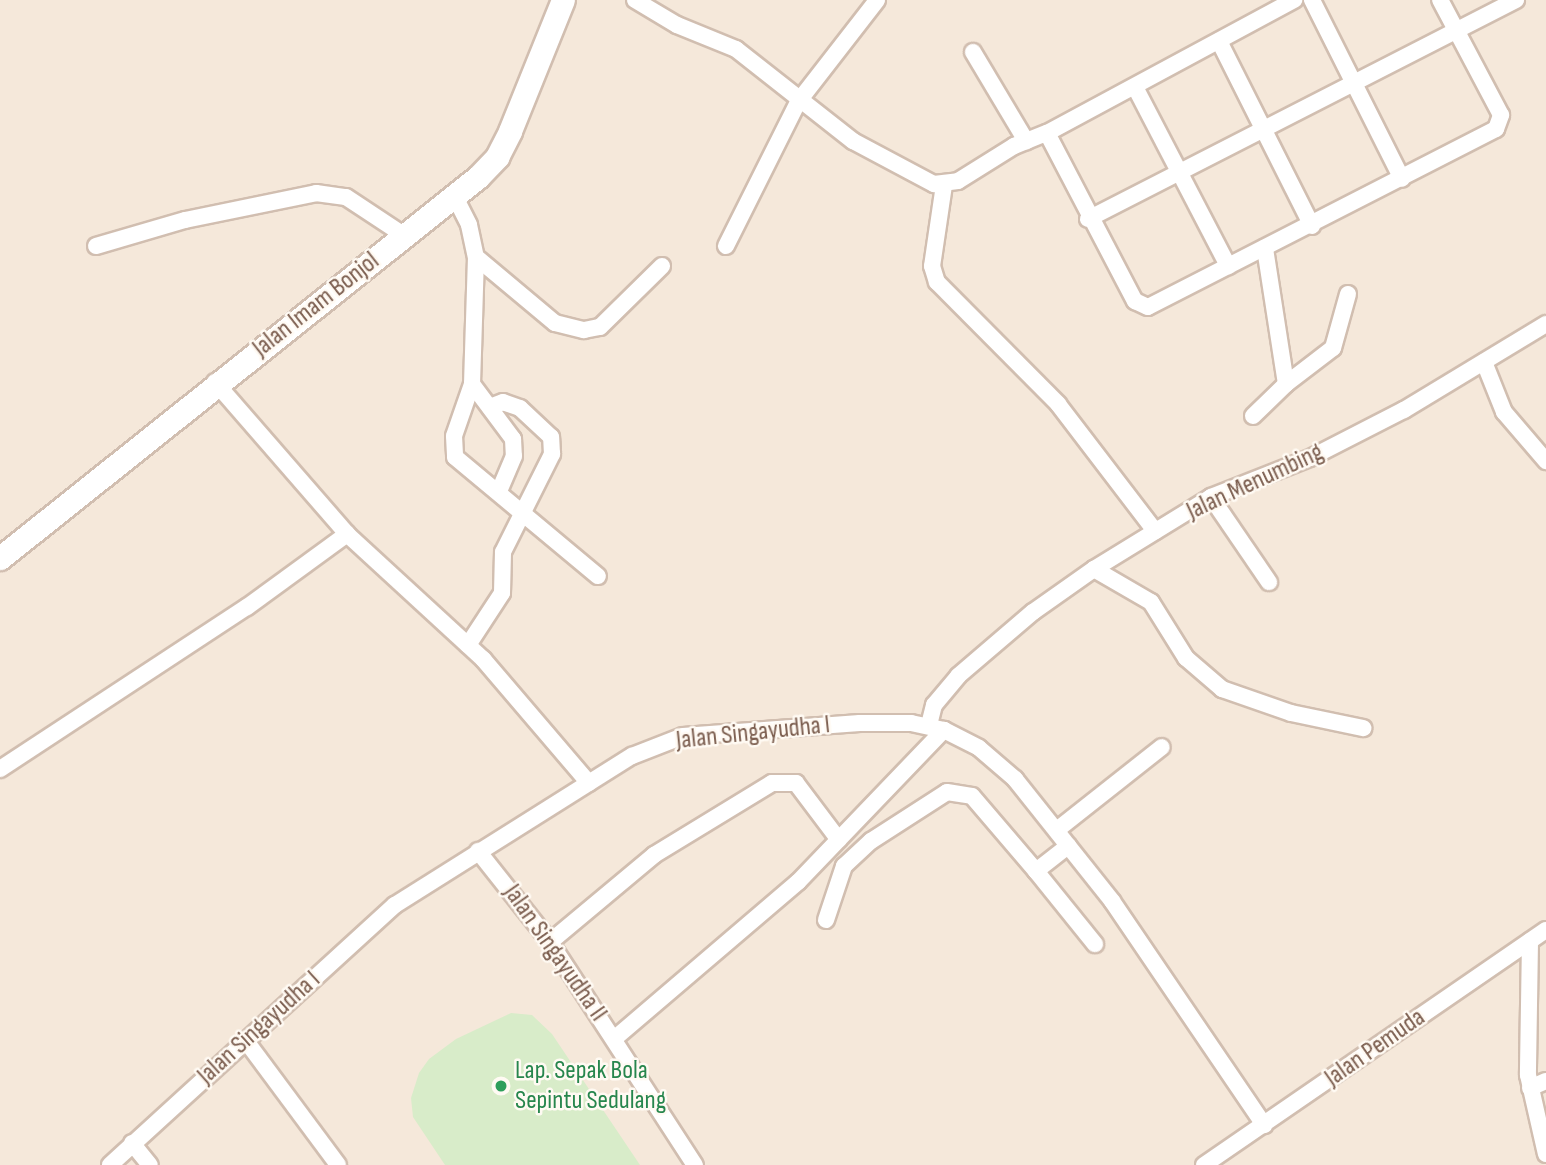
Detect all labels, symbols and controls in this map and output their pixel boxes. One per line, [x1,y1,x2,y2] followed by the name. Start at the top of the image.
[247,246,385,364] street label: Jalan Imam Bonjol
[1182,437,1328,527] street label: Jalan Menumbing
[674,709,832,757] street label: Jalan Singayudha I
[496,879,614,1027] street label: Jalan Singayudha II
[191,965,327,1091] street label: Jalan Singayudha I
[1319,1002,1431,1094] street label: Jalan Pemuda
[515,1055,666,1116] place label: Lap. Sepak Bola Sepintu Sedulang
[493,1078,509,1094] marker: Lap. Sepak Bola Sepintu Sedulang

